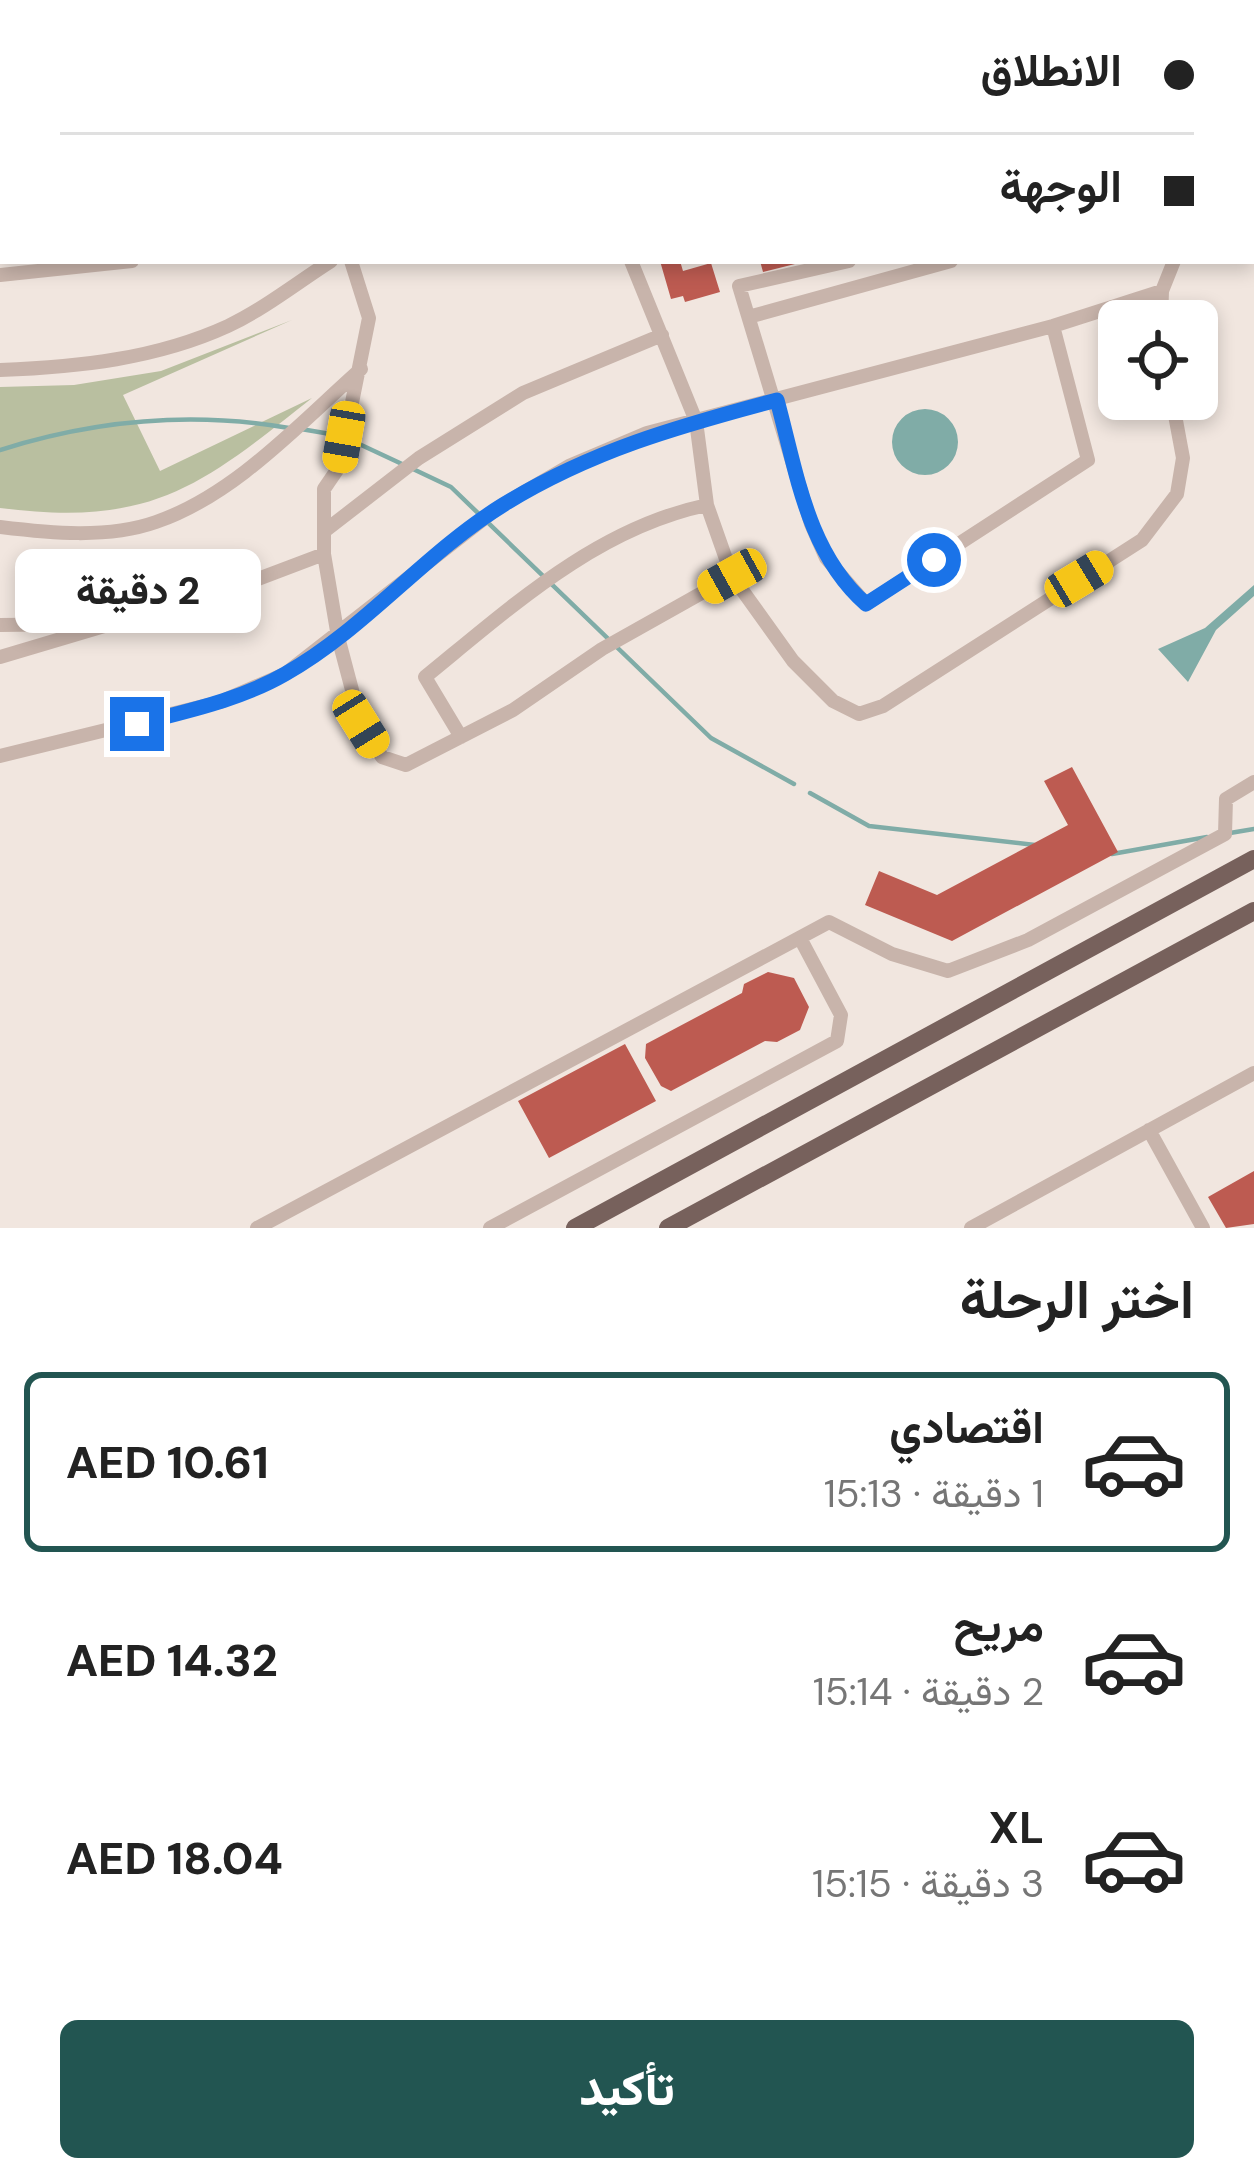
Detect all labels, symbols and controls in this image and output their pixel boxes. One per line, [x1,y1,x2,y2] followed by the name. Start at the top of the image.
[981,41,1122,100] text: الانطلاق
[1000,157,1122,216] text: الوجهة
[1098,300,1218,420] map controls
[1098,300,1218,420] button: locate
[320,398,368,476] car
[907,533,961,587] route start
[692,543,772,609] car
[1039,545,1119,613] car
[14,550,260,634] callout: 2 دقيقة
[76,565,200,616] text: 2 دقيقة
[327,684,395,764] car
[110,697,164,751] route end
[960,1264,1194,1335] text: اختر الرحلة
[889,1398,1044,1457] text: اقتصادي
[1080,1408,1188,1516] icon: car
[66,1433,269,1492] text: AED 10.61
[824,1468,1044,1519] text: 1 دقيقة · 15:13
[953,1596,1044,1655] text: مريح
[1080,1606,1188,1714] icon: car
[66,1631,278,1690] text: AED 14.32
[813,1666,1044,1717] text: 2 دقيقة · 15:14
[989,1798,1044,1857] text: XL
[1080,1804,1188,1912] icon: car
[66,1829,283,1888] text: AED 18.04
[812,1858,1044,1909] text: 3 دقيقة · 15:15
[60,2020,1194,2158] button: تأكيد

